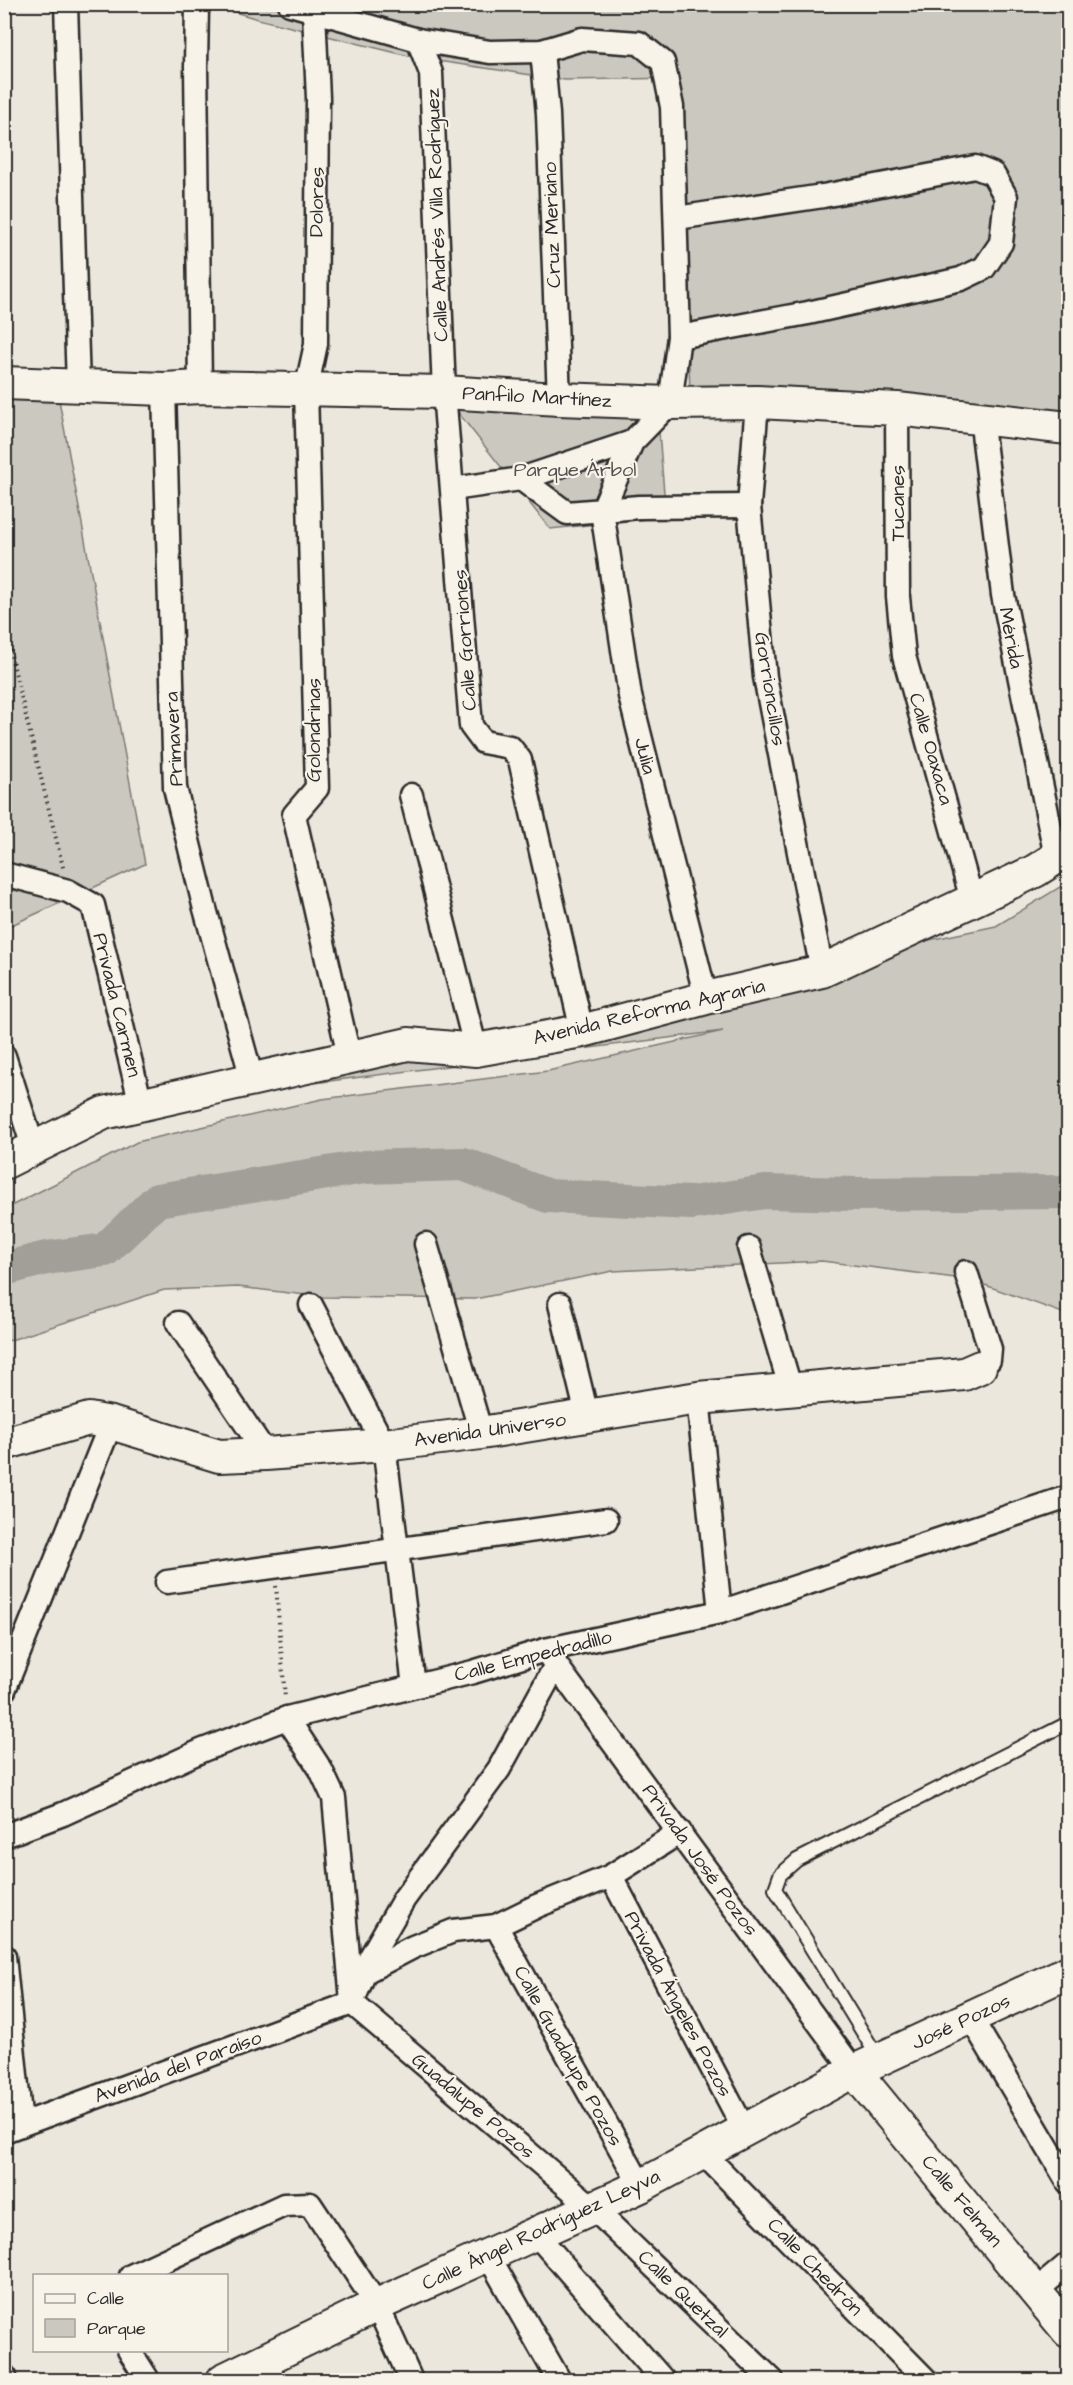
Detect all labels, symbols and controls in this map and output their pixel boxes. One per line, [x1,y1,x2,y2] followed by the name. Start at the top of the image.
[419,88,456,342] street label: Calle Andrés Villa Rodríguez
[536,161,568,289] street label: Cruz Meriano
[302,167,332,237] street label: Dolores
[461,379,613,415] street label: Panfilo Martínez
[514,456,636,484] park label: Parque Árbol
[884,465,912,541] street label: Tucanes
[446,568,484,712] street label: Calle Gorriones
[991,605,1031,671] street label: Mérida
[747,630,793,748] street label: Gorrioncillos
[300,678,328,782] street label: Golondrinas
[902,690,960,808] street label: Calle Oaxaca
[158,691,190,787] street label: Primavera
[627,735,663,777] street label: Julia
[86,930,148,1080] street label: Privada Carmen
[530,972,768,1053] street label: Avenida Reforma Agraria
[412,1405,568,1455] street label: Avenida Universo
[451,1623,615,1689] street label: Calle Empedradillo
[635,1778,765,1942] street label: Privada José Pozos
[616,1906,739,2102] street label: Privada Ángeles Pozos
[507,1961,629,2151] street label: Calle Guadalupe Pozos
[907,1987,1015,2057] street label: José Pozos
[90,2024,266,2110] street label: Avenida del Paraíso
[405,2046,541,2166] street label: Guadalupe Pozos
[915,2149,1009,2253] street label: Calle Felman
[417,2162,665,2298] street label: Calle Ángel Rodríguez Leyva
[761,2212,869,2322] street label: Calle Chedrón
[632,2244,734,2344] street label: Calle Quetzal
[33,2274,228,2352] legend
[87,2286,125,2311] text: Calle
[87,2316,146,2341] text: Parque

